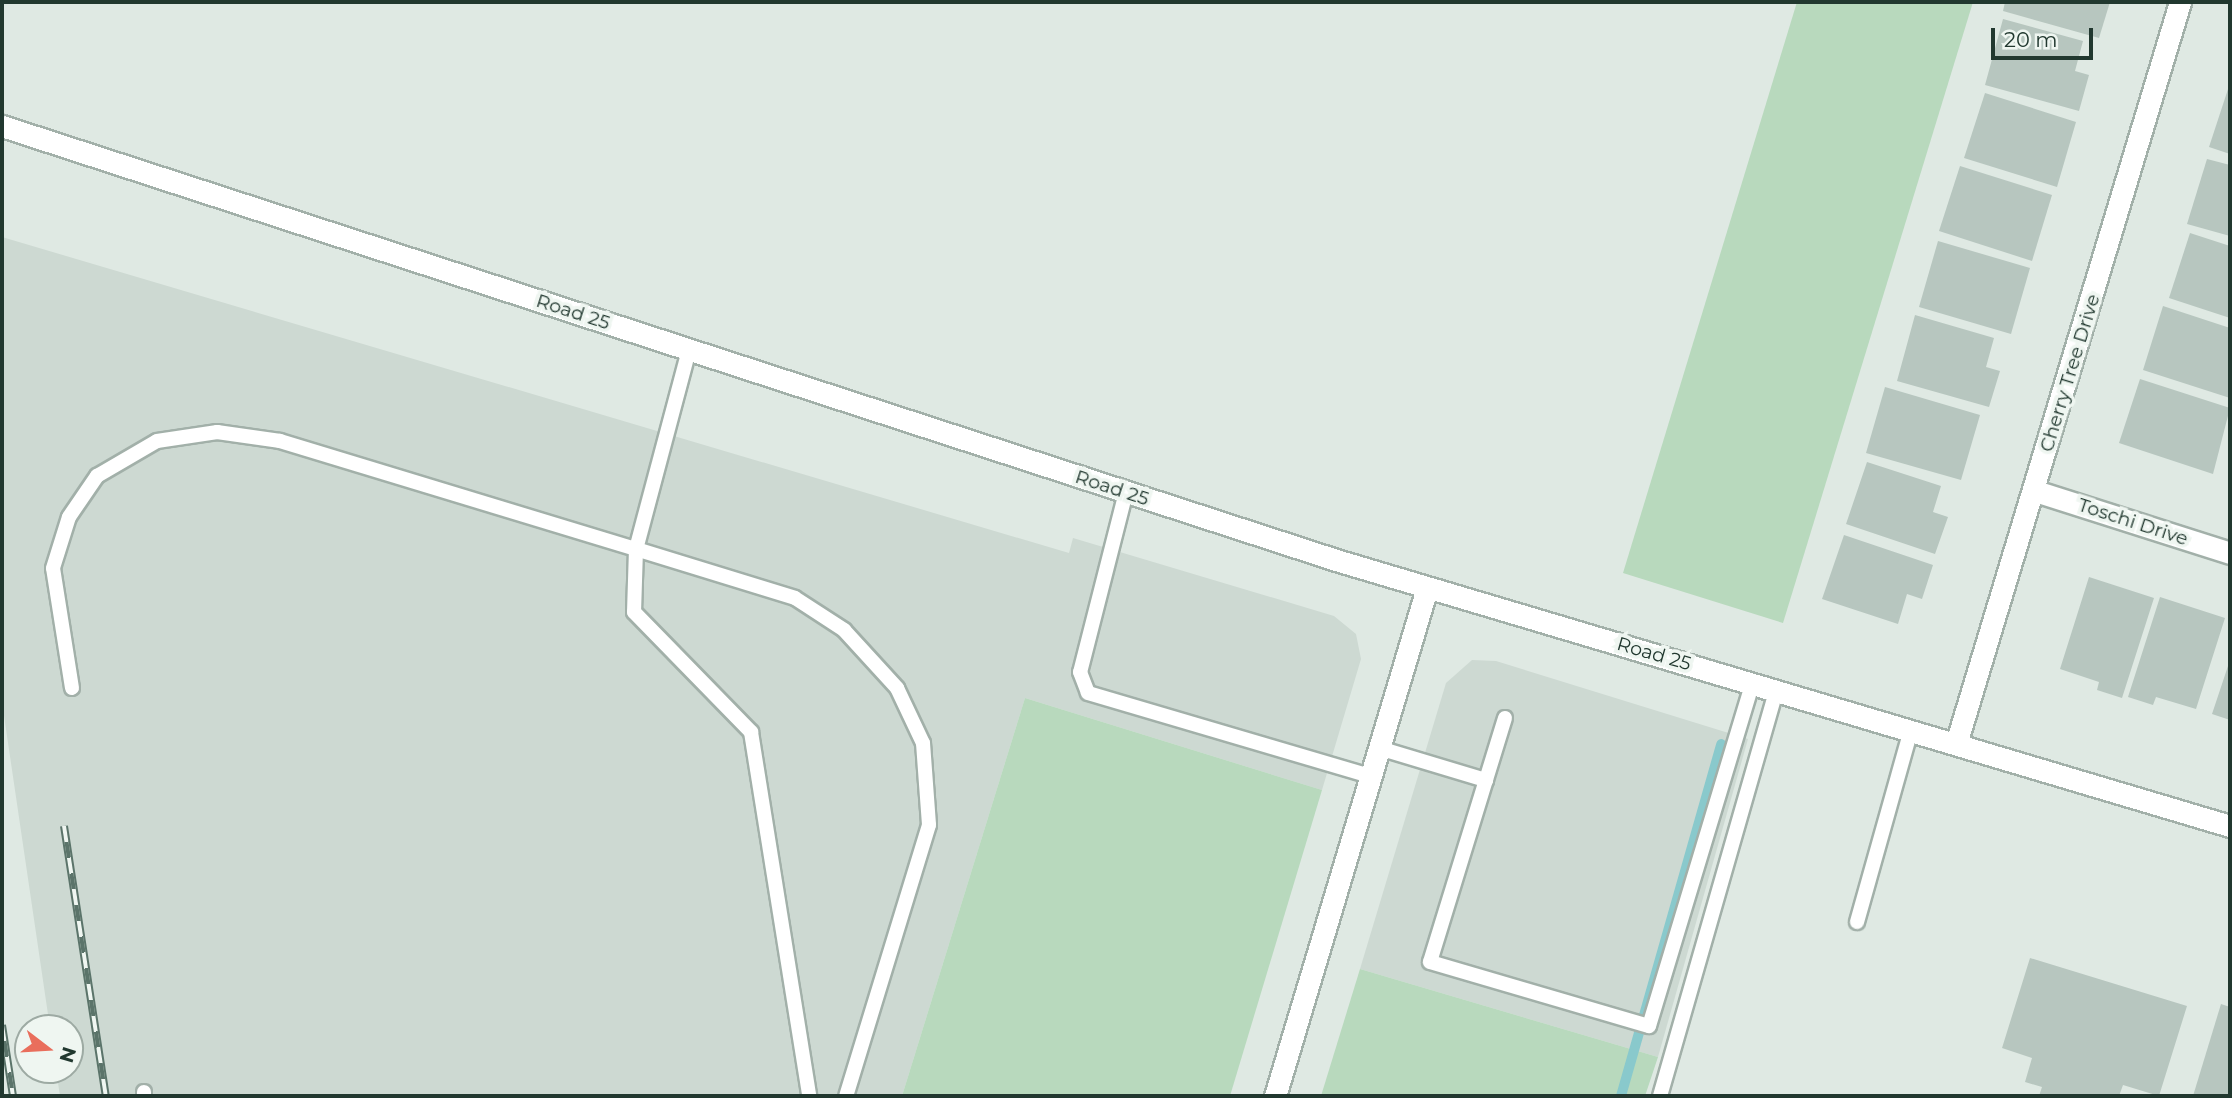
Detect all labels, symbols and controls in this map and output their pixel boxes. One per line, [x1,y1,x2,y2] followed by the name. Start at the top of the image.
[1994,14,2096,58] scale bar
[2004,27,2058,52] text: 20 m
[533,289,613,335] street label: Road 25
[2035,291,2105,455] street label: Cherry Tree Drive
[1072,465,1152,511] street label: Road 25
[2075,493,2191,551] street label: Toschi Drive
[1614,633,1694,675] street label: Road 25
[14,1014,84,1084] north arrow
[54,1044,81,1065] text: N

